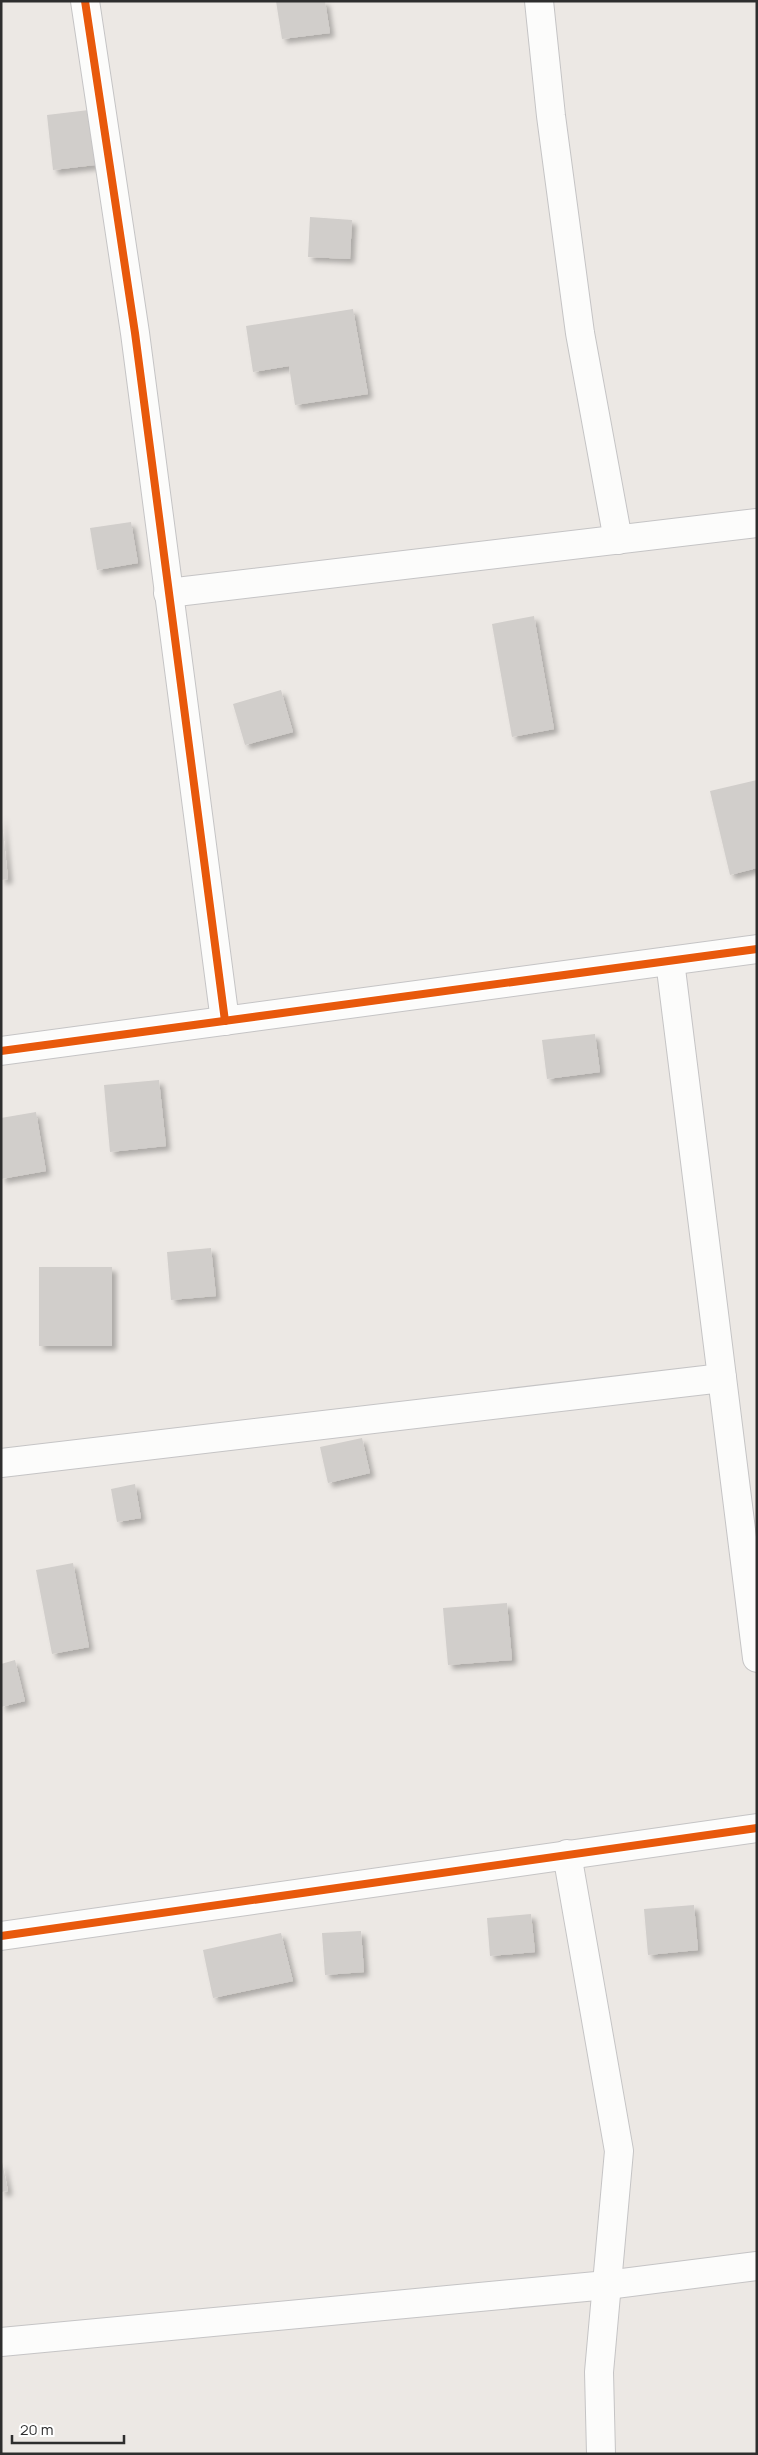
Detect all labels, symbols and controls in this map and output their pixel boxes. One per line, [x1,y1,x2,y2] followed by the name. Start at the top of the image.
[12,2412,125,2444] scale bar
[20,2419,53,2440] text: 20 m

